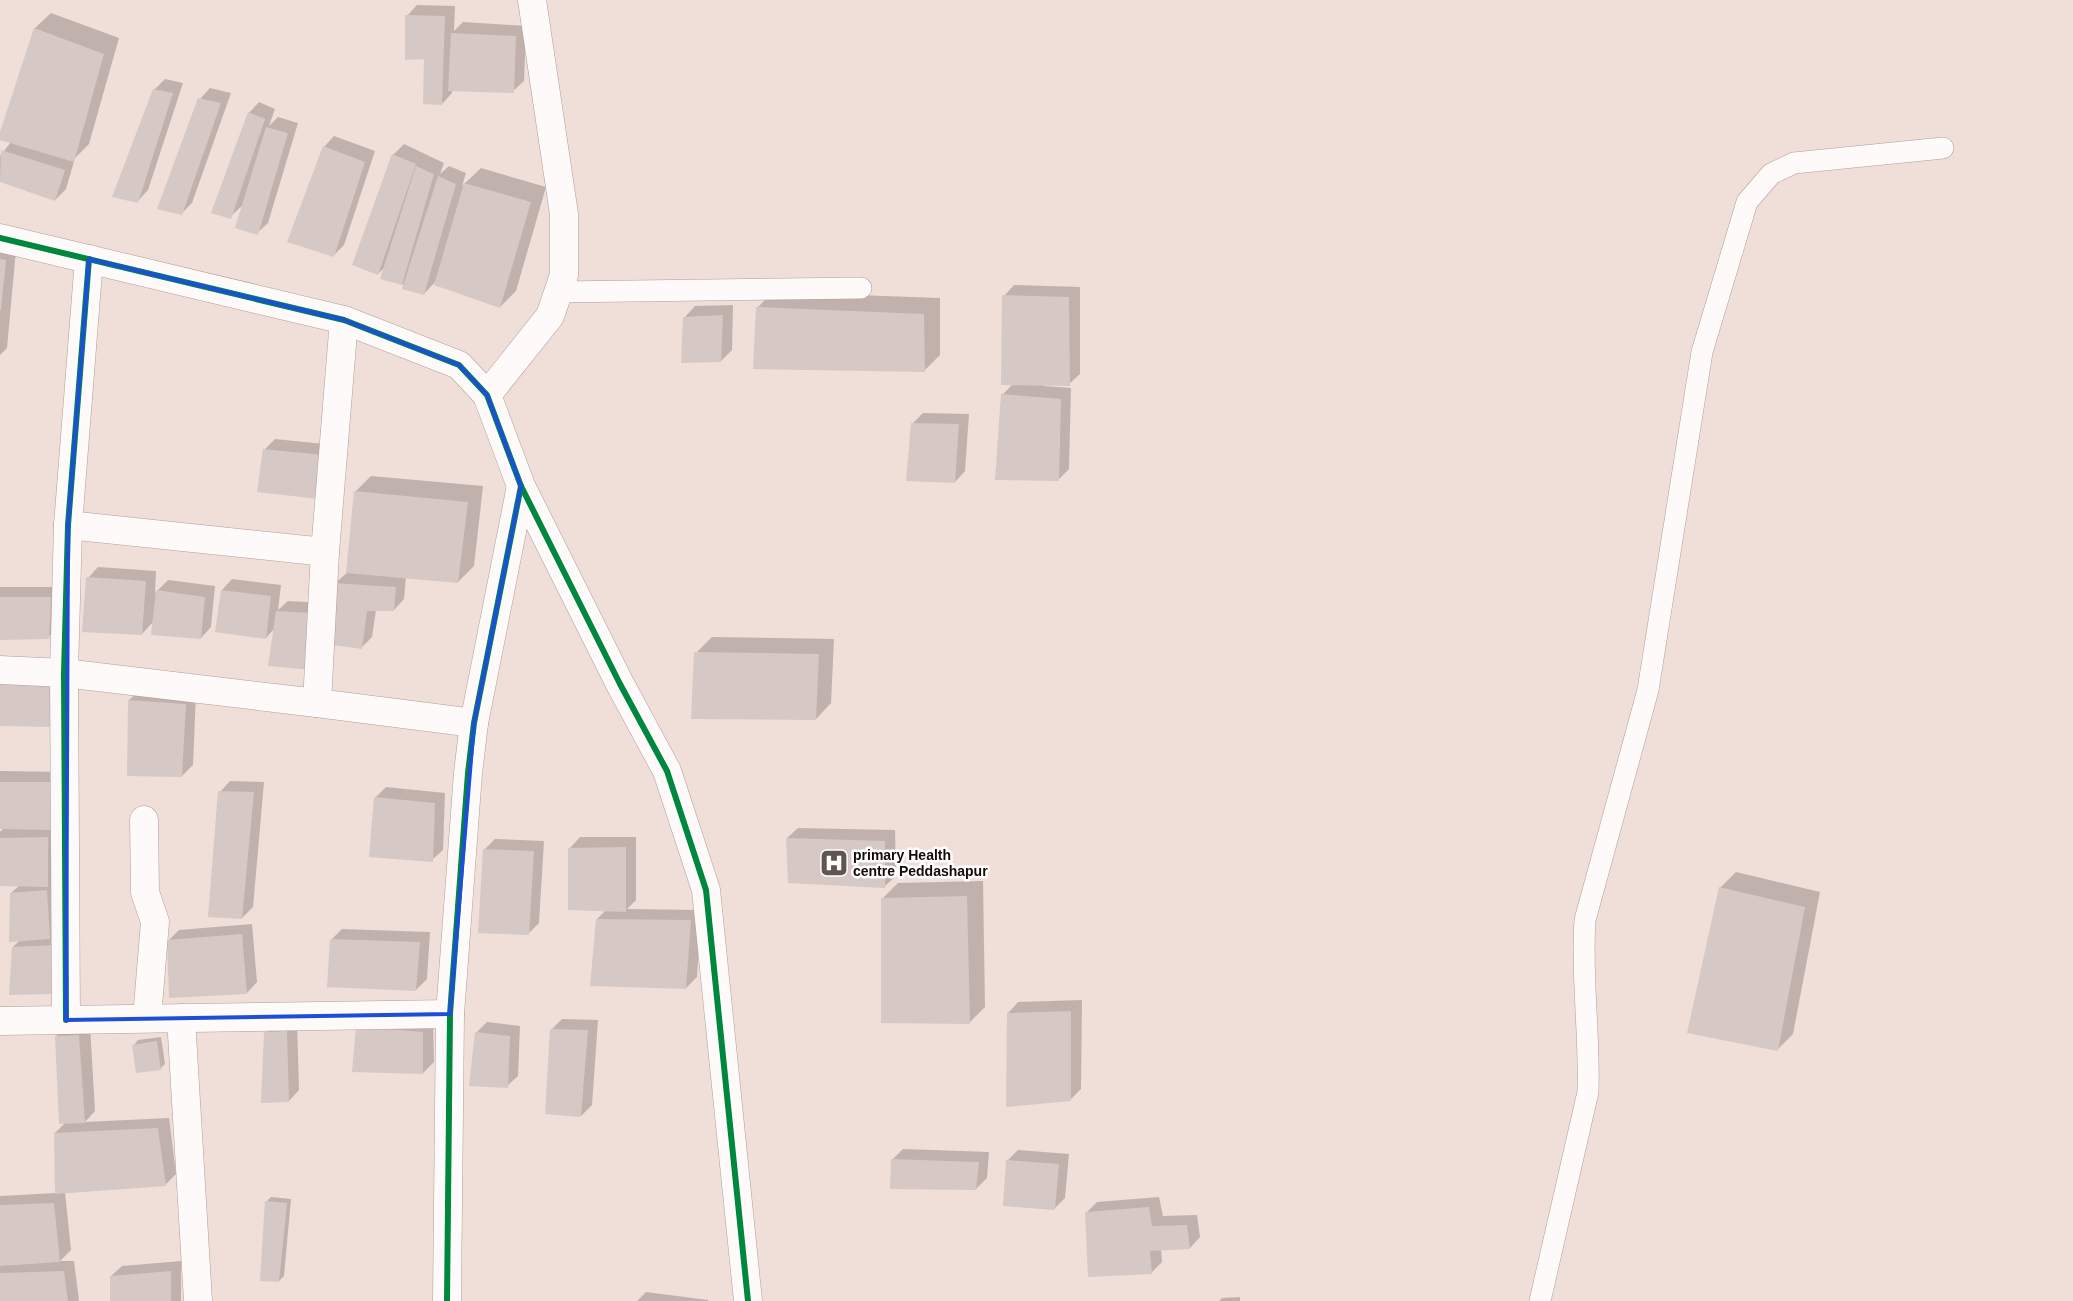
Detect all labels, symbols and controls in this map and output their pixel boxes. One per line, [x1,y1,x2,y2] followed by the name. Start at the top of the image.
[853,847,988,879] place label: primary Health centre Peddashapur
[819,848,849,878] hospital icon: primary Health centre Peddashapur

